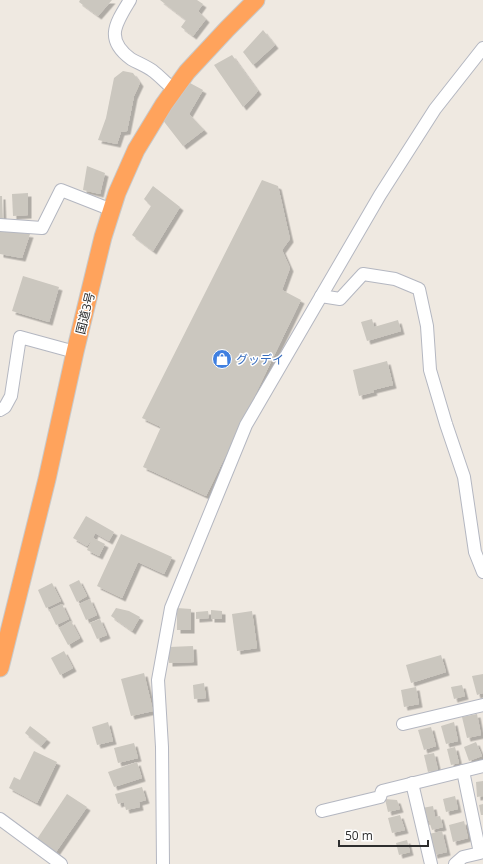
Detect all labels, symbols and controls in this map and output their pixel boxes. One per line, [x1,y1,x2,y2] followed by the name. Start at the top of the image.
[72,290,98,336] street label: 国道3号
[211,348,233,370] shop icon: グッデイ
[236,351,284,368] place label: グッデイ
[339,822,428,848] scale bar
[345,827,373,844] text: 50 m

